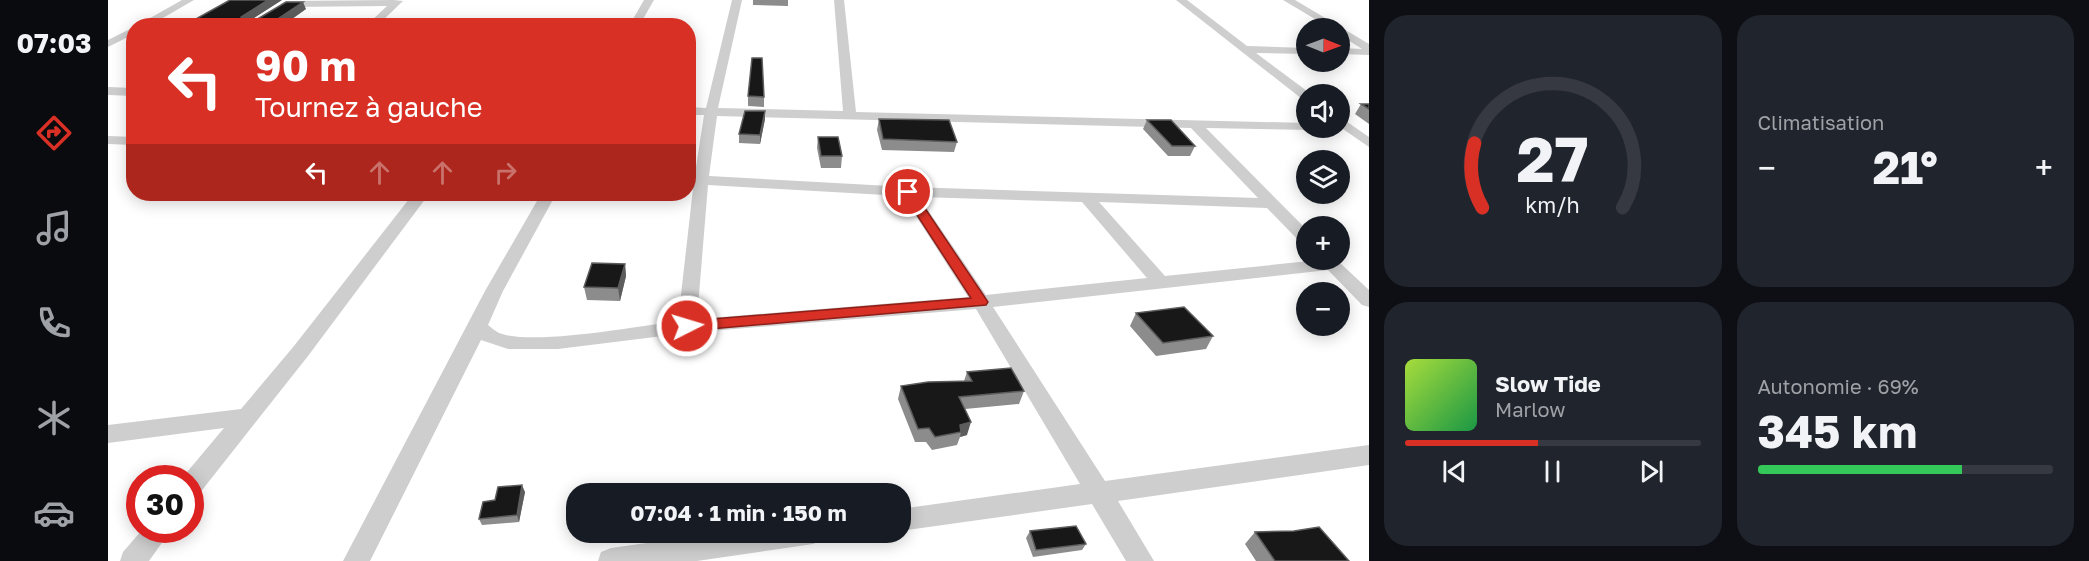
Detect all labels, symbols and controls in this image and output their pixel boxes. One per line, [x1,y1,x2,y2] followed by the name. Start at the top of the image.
[1296,18,1350,72] north arrow
[1296,18,1350,336] map controls
[17,27,91,59] text: 07:03
[255,40,356,90] text: 90 m
[156,42,234,120] icon: left
[1296,84,1350,138] button: sound
[255,91,482,123] text: Tournez à gauche
[1758,110,1884,134] text: Climatisation
[33,112,75,154] icon: directions
[1517,121,1589,196] text: 27
[1873,140,1938,194] text: 21°
[1758,148,1776,187] text: −
[2035,148,2053,187] text: +
[1296,150,1350,204] button: layers
[300,156,333,189] icon: left
[363,156,396,189] icon: ahead
[426,156,459,189] icon: ahead
[489,156,522,189] icon: right
[882,166,933,217] pin
[891,175,924,208] icon: arrive
[1525,192,1580,218] text: km/h
[33,207,75,249] icon: music
[1296,216,1350,270] button: +
[1296,282,1350,336] button: −
[655,294,719,358] position arrow
[33,302,75,344] icon: phone
[1495,370,1601,397] text: Slow Tide
[1758,374,1919,398] text: Autonomie · 69%
[33,397,75,439] icon: climate
[1495,397,1566,421] text: Marlow
[1758,404,1917,458] text: 345 km
[1438,455,1471,488] icon: previous
[1536,455,1569,488] icon: pause
[1635,455,1668,488] icon: next
[126,465,204,543] speed limit sign: 30
[33,492,75,534] icon: car
[630,499,847,526] text: 07:04 · 1 min · 150 m

